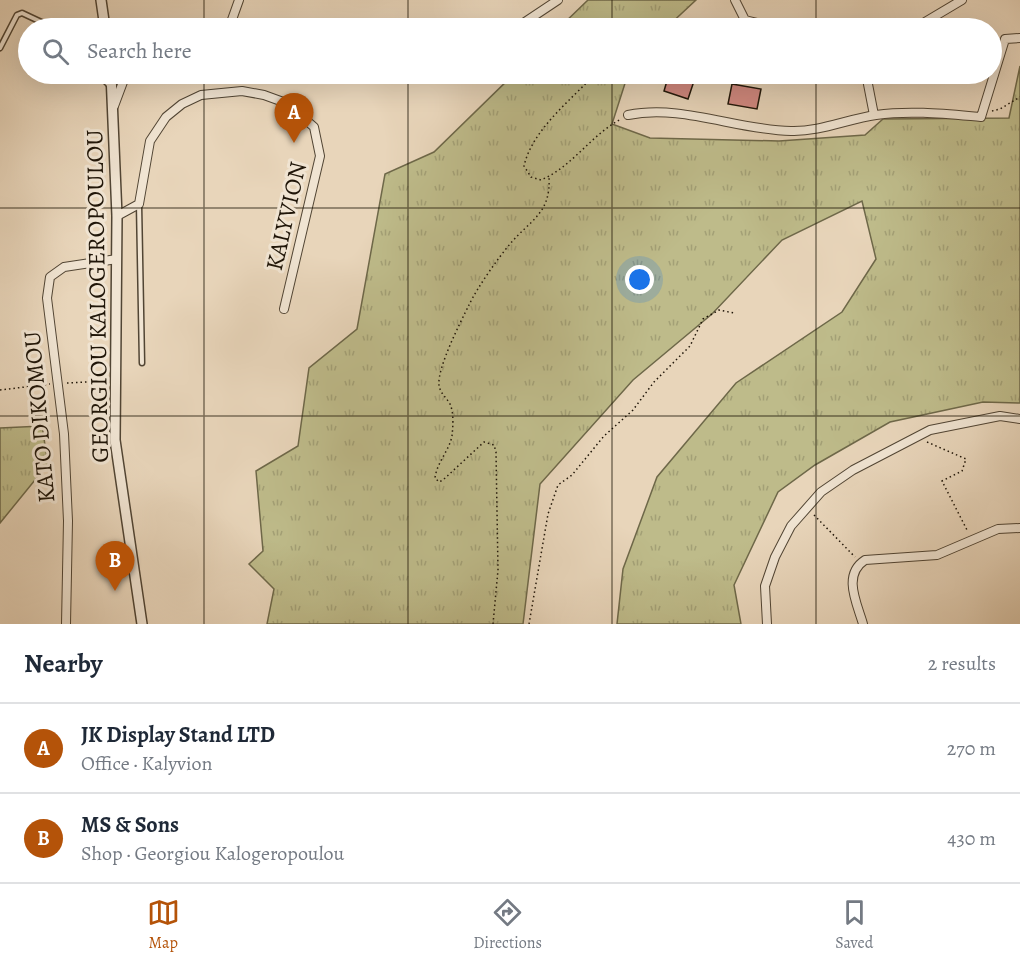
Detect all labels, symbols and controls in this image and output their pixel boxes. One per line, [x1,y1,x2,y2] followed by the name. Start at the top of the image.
[18,18,1002,84] search box
[39,35,72,68] icon: search
[87,36,192,66] text: Search here
[274,94,314,143] pin: A
[78,129,116,463] street label: GEORGIOU KALOGEROPOULOU
[258,158,314,274] street label: KALYVION
[625,265,654,294] your location
[16,330,62,504] street label: KATO DIKOMOU
[96,542,134,591] pin: B
[24,646,103,681] text: Nearby
[928,650,996,677] text: 2 results
[81,720,275,750] text: JK Display Stand LTD
[37,735,50,762] text: A
[947,735,996,762] text: 270 m
[81,750,213,777] text: Office · Kalyvion
[81,810,179,840] text: MS & Sons
[37,825,50,852] text: B
[947,825,996,852] text: 430 m
[81,840,344,867] text: Shop · Georgiou Kalogeropoulou
[147,896,180,954] tab: Map
[473,896,542,954] tab: Directions
[835,896,873,954] tab: Saved

